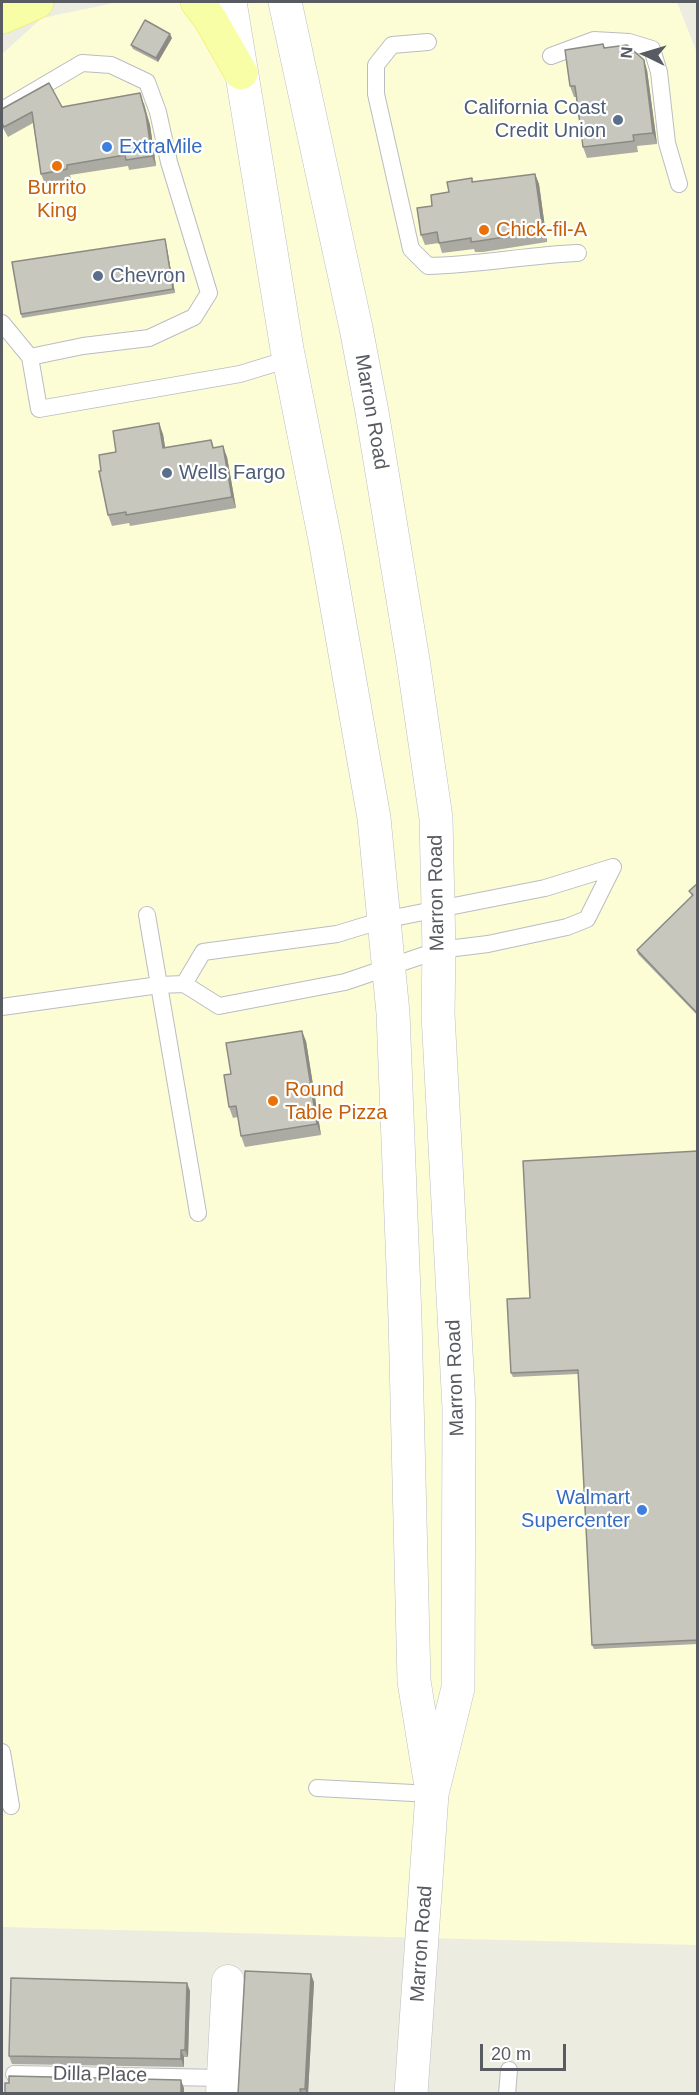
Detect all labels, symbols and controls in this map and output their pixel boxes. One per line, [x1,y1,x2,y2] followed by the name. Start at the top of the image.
[615,24,675,84] north arrow
[618,46,636,59] text: N
[464,96,606,143] place label: California Coast Credit Union
[611,113,625,127] marker: California Coast Credit Union
[119,135,202,159] place label: ExtraMile
[100,140,114,154] marker: ExtraMile
[50,159,64,173] marker: Burrito King
[28,176,86,223] place label: Burrito King
[496,218,587,242] place label: Chick-fil-A
[477,223,491,237] marker: Chick-fil-A
[110,264,186,288] place label: Chevron
[91,269,105,283] marker: Chevron
[349,352,393,472] street label: Marron Road
[179,461,285,485] place label: Wells Fargo
[160,466,174,480] marker: Wells Fargo
[424,834,450,952] street label: Marron Road
[285,1078,387,1125] place label: Round Table Pizza
[266,1094,280,1108] marker: Round Table Pizza
[442,1319,470,1437] street label: Marron Road
[521,1486,630,1533] place label: Walmart Supercenter
[635,1503,649,1517] marker: Walmart Supercenter
[406,1885,438,2003] street label: Marron Road
[483,2032,568,2070] scale bar
[491,2044,531,2064] text: 20 m
[53,2062,147,2088] street label: Dilla Place

